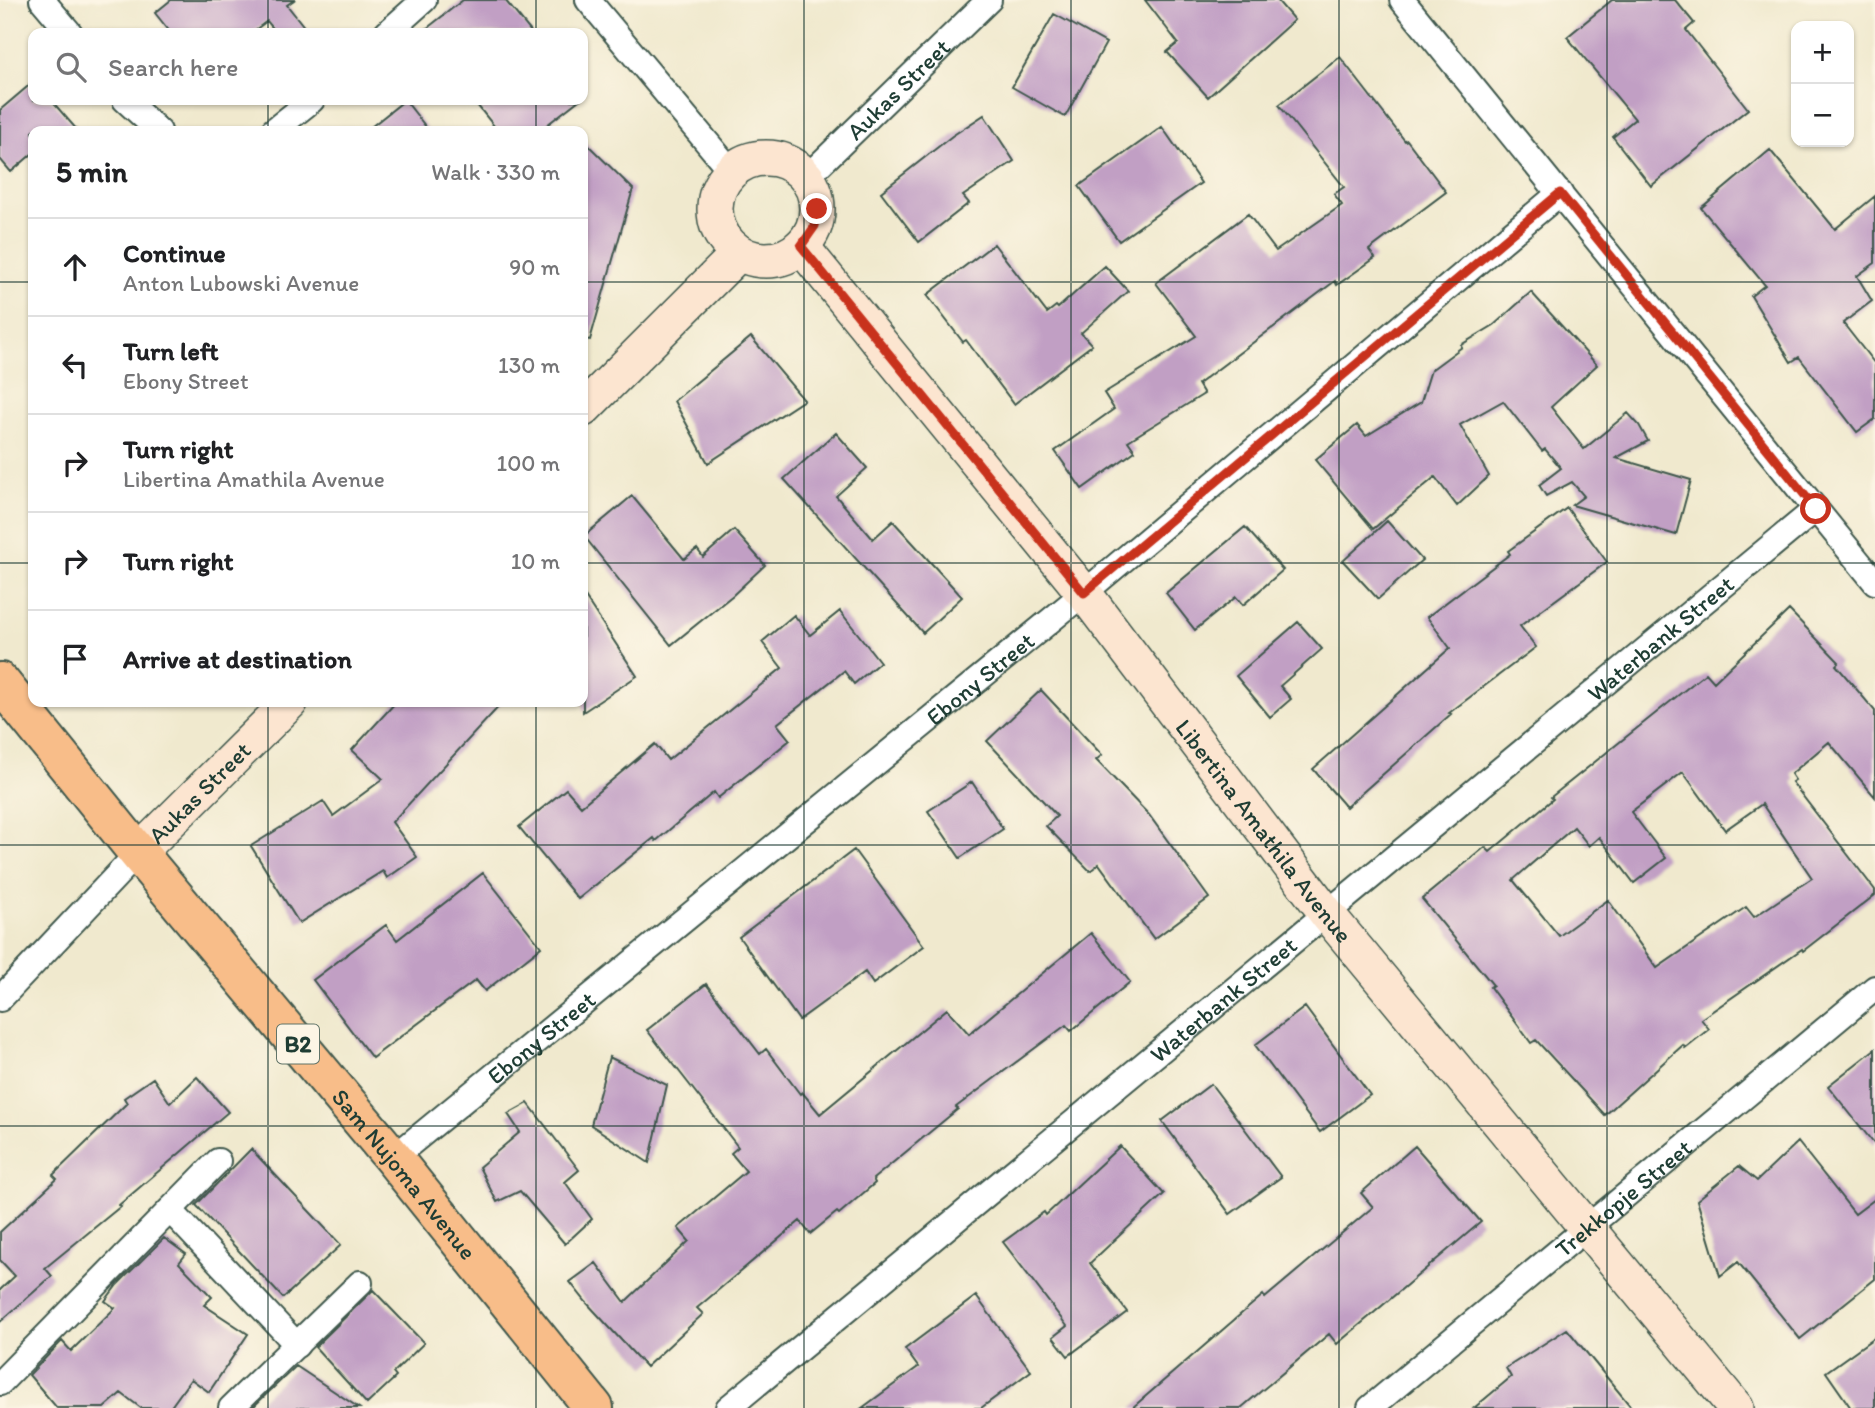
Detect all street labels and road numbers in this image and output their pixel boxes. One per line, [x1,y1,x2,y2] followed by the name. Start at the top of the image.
[840,32,955,145] street label: Aukas Street
[1581,569,1739,707] street label: Waterbank Street
[920,625,1040,731] street label: Ebony Street
[1170,713,1359,948] street label: Libertina Amathila Avenue
[142,735,256,849] street label: Aukas Street
[1144,930,1302,1068] street label: Waterbank Street
[481,984,601,1090] street label: Ebony Street
[277,1024,319,1064] road number: B2
[326,1082,483,1265] street label: Sam Nujoma Avenue
[1549,1132,1697,1263] street label: Trekkopje Street

